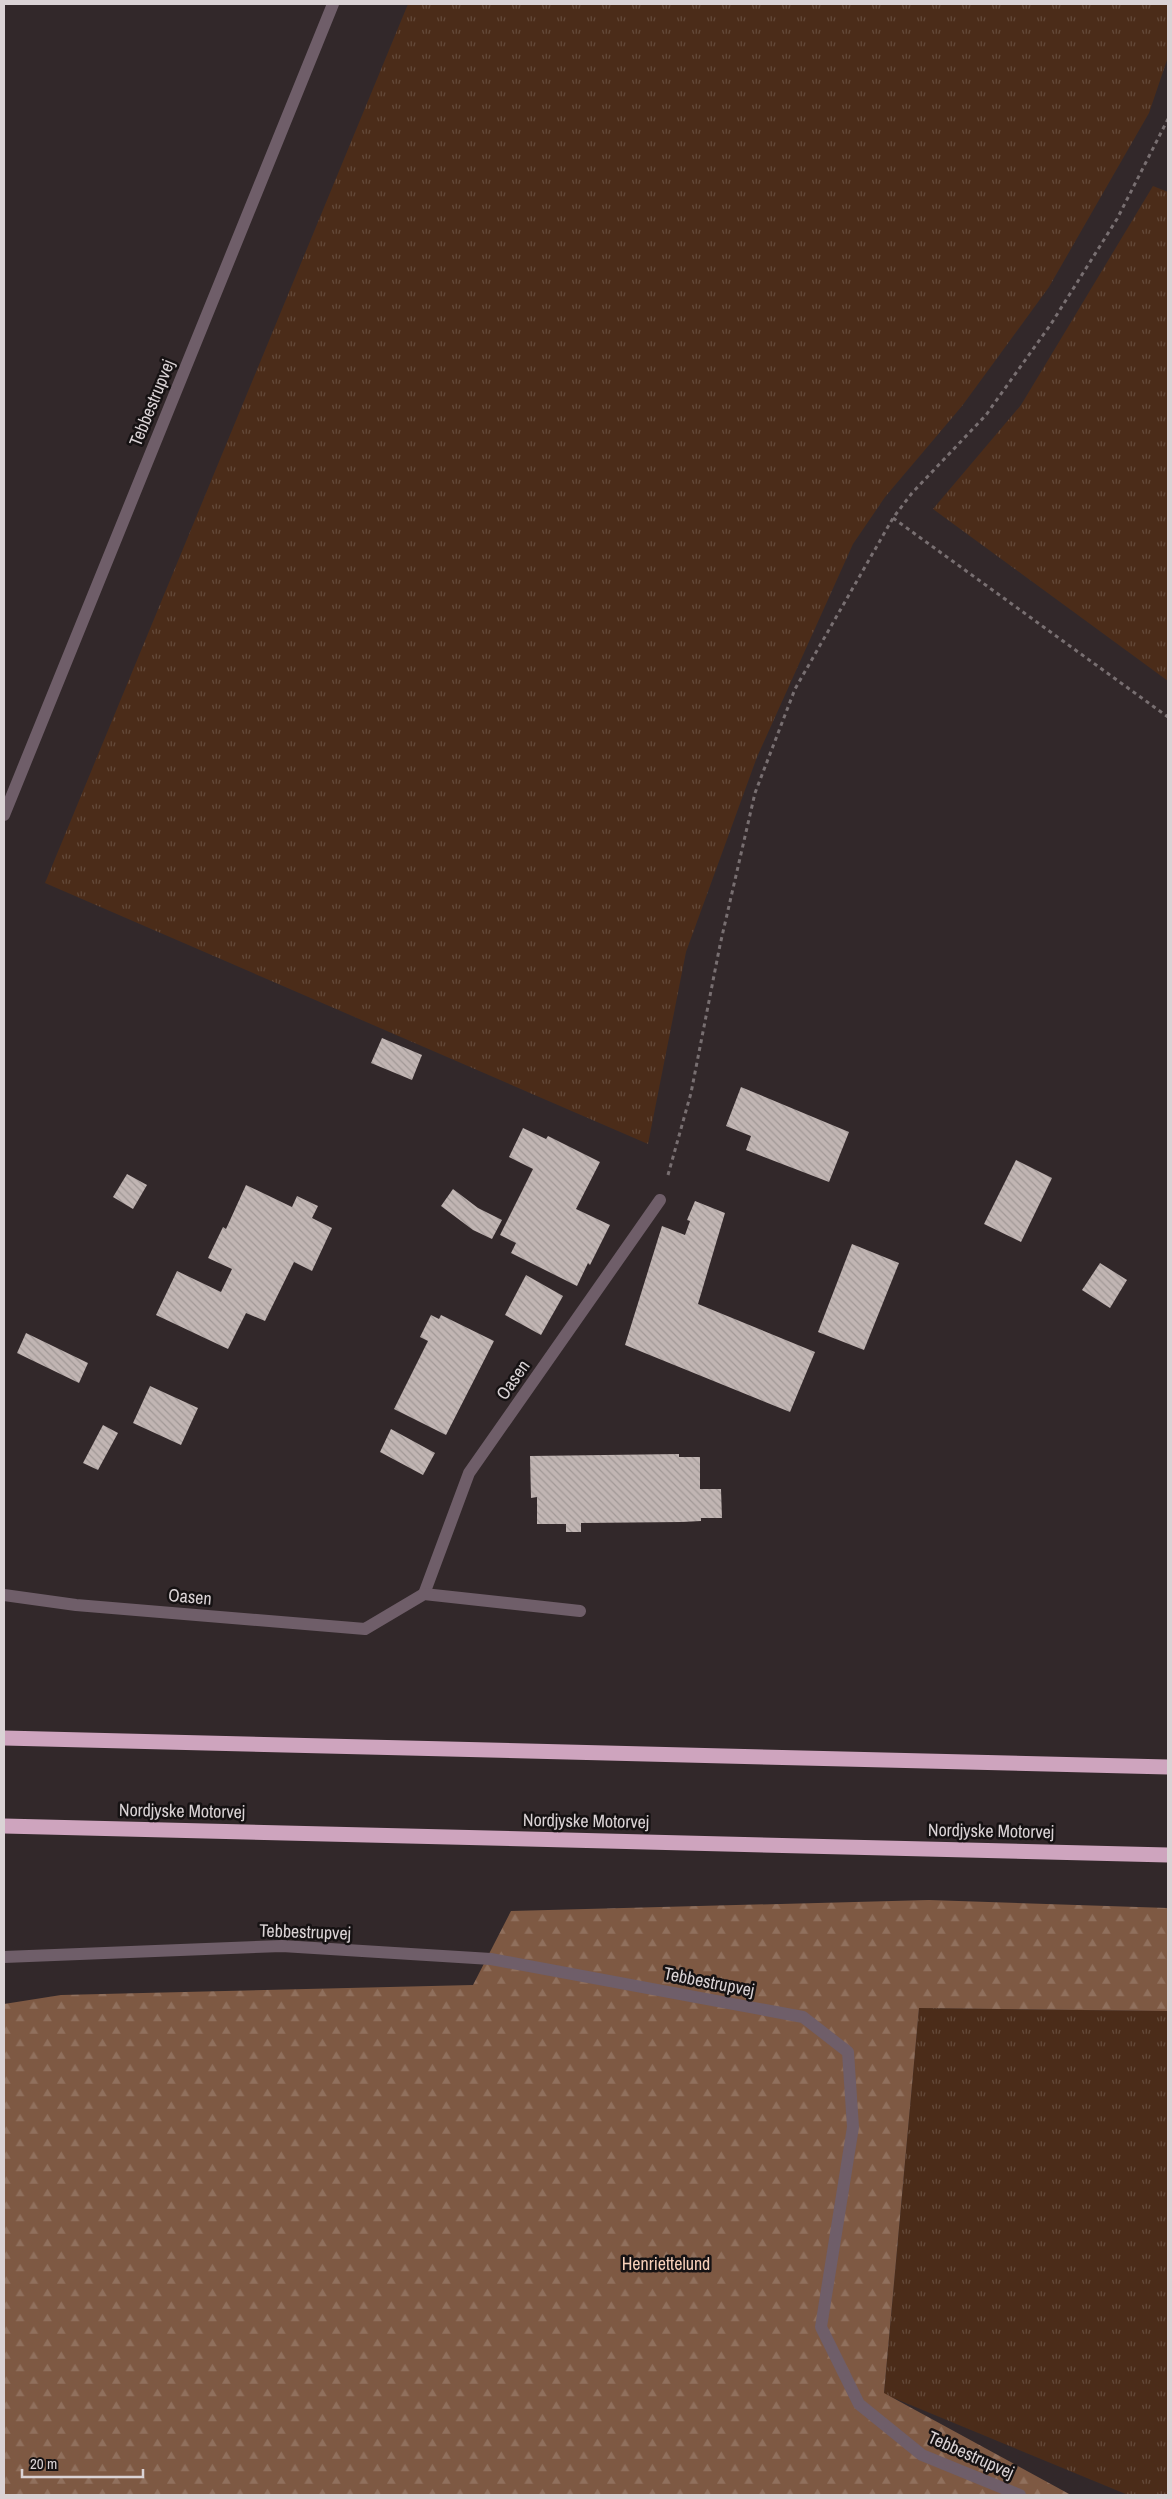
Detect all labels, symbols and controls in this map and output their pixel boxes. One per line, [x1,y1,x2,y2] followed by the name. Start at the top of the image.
[123,356,180,450] street label: Tebbestrupvej
[490,1355,535,1405] street label: Oasen
[167,1582,213,1611] street label: Oasen
[119,1797,245,1824] street label: Nordjyske Motorvej
[523,1807,649,1834] street label: Nordjyske Motorvej
[928,1817,1054,1844] street label: Nordjyske Motorvej
[259,1917,351,1946] street label: Tebbestrupvej
[662,1960,757,2003] street label: Tebbestrupvej
[622,2251,710,2276] park label: Henriettelund
[924,2424,1018,2485] street label: Tebbestrupvej
[22,2446,144,2478] scale bar
[30,2453,57,2474] text: 20 m

